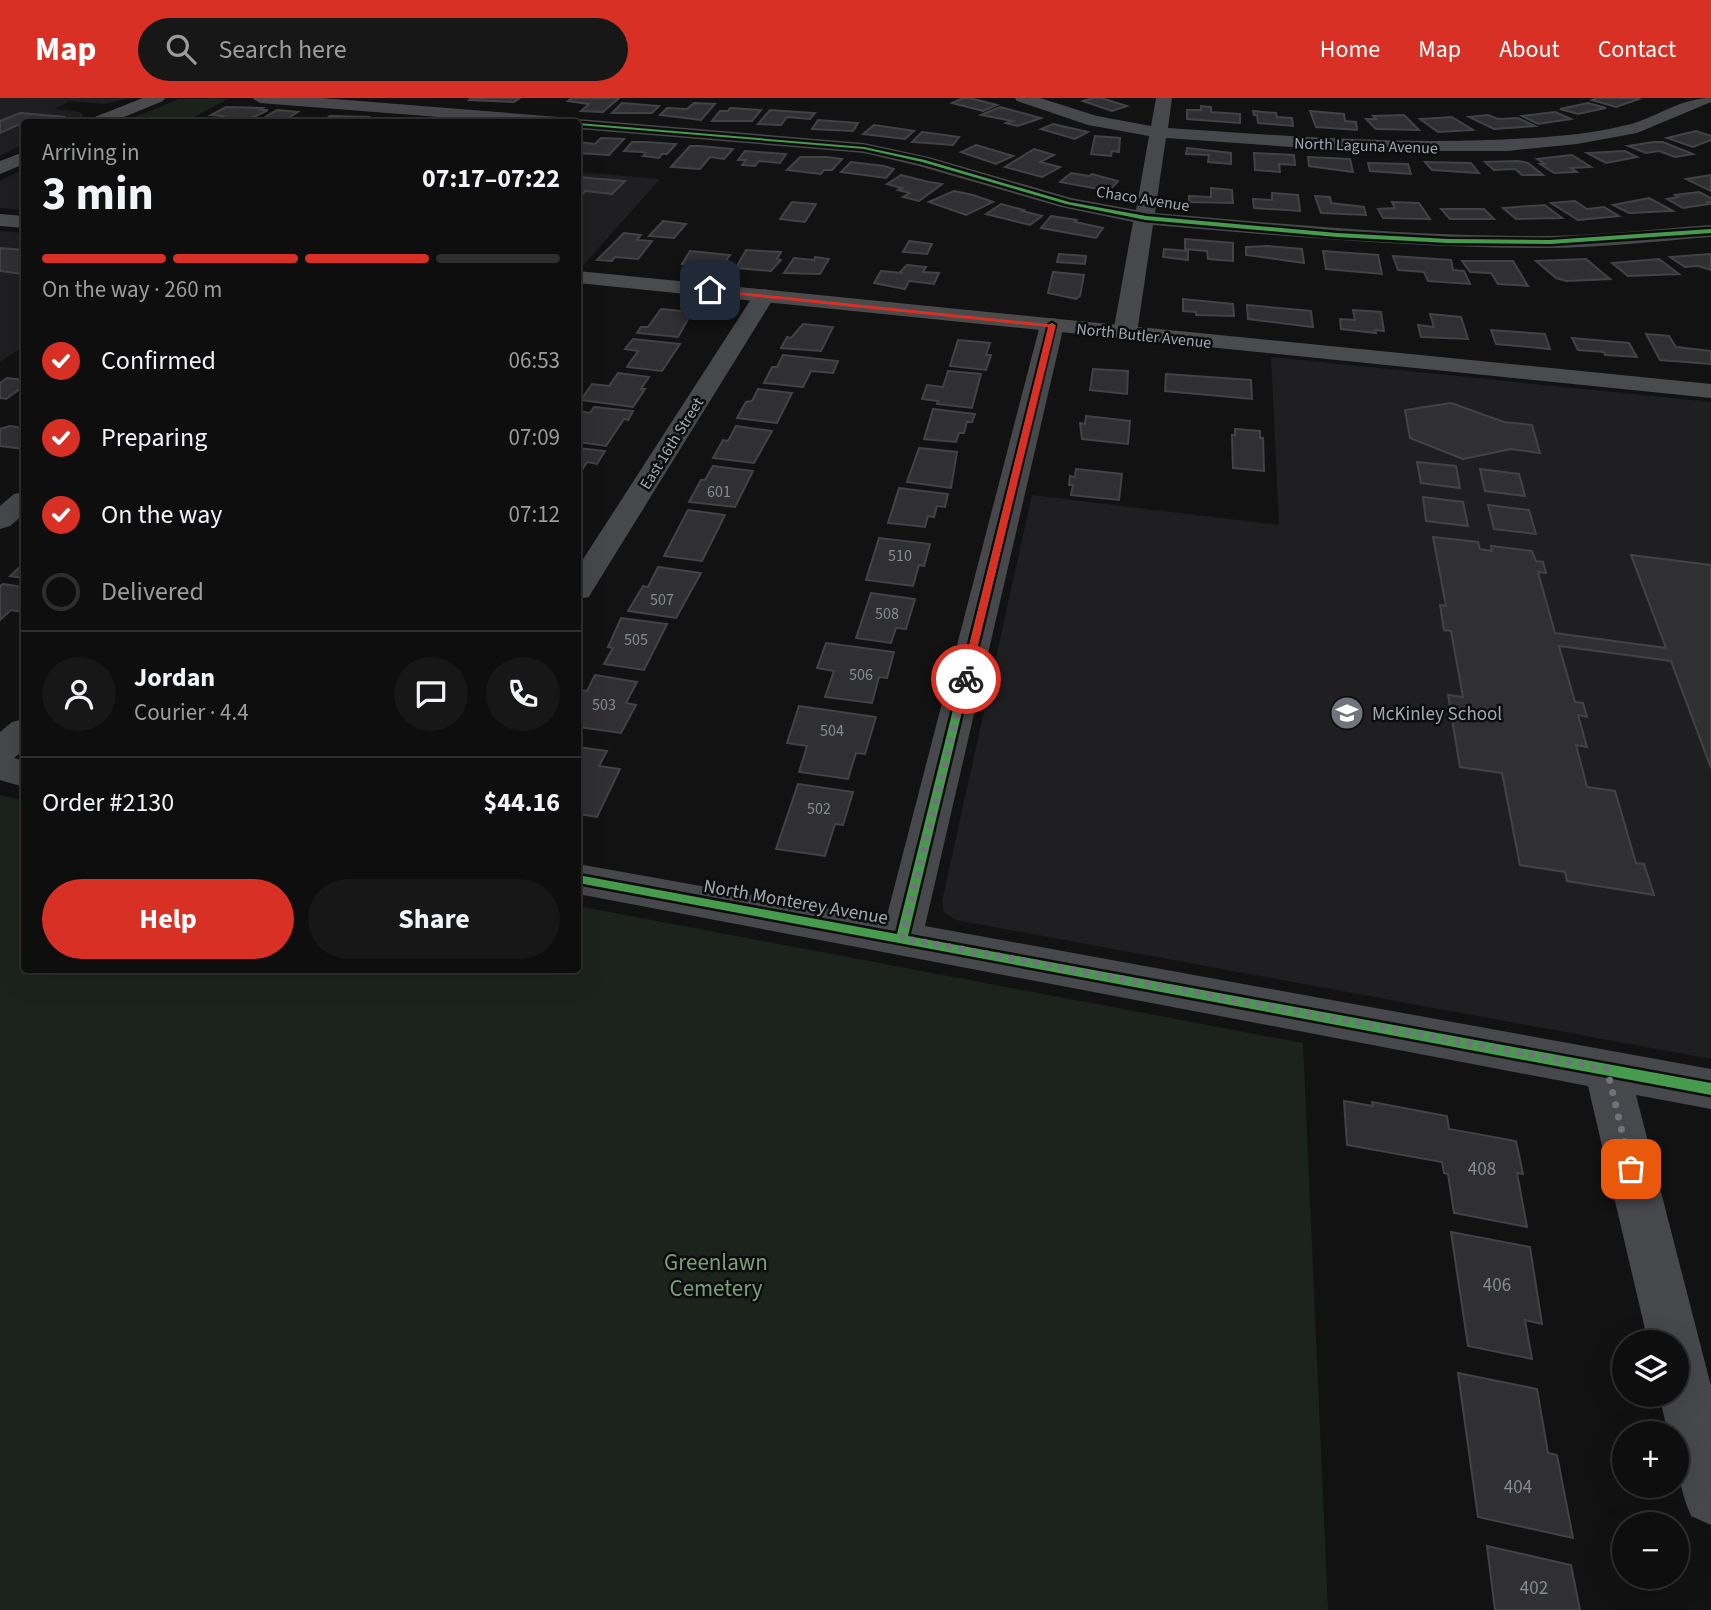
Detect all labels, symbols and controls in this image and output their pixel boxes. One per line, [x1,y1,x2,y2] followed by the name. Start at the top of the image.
[138,18,628,81] search box
[35,26,96,73] text: Map
[162,30,200,68] icon: search
[218,31,347,68] text: Search here
[1320,32,1380,67] text: Home
[1418,32,1461,67] text: Map
[1499,32,1560,67] text: About
[1598,32,1676,67] text: Contact
[1294,132,1438,160] street label: North Laguna Avenue
[42,136,140,169] text: Arriving in
[422,160,560,197] text: 07:17–07:22
[42,162,154,227] text: 3 min
[1095,181,1191,217] street label: Chaco Avenue
[680,260,740,320] pin
[691,271,729,309] icon: home
[42,273,222,306] text: On the way · 260 m
[1075,318,1212,354] street label: North Butler Avenue
[42,342,80,380] icon: check
[101,342,216,379] text: Confirmed
[509,344,560,377] text: 06:53
[635,393,709,494] street label: East 16th Street
[42,419,80,457] icon: check
[101,419,207,456] text: Preparing
[509,421,560,454] text: 07:09
[707,481,731,503] house number: 601
[42,496,80,534] icon: check
[101,496,222,533] text: On the way
[509,498,560,531] text: 07:12
[888,545,912,567] house number: 510
[101,573,204,610] text: Delivered
[650,589,674,611] house number: 507
[875,603,899,625] house number: 508
[624,629,648,651] house number: 505
[931,644,1001,714] courier
[42,657,116,731] button: person
[394,657,468,731] button: chat
[486,657,560,731] button: phone
[134,659,215,696] text: Jordan
[947,660,985,698] icon: bike
[849,664,873,686] house number: 506
[592,694,616,716] house number: 503
[1328,694,1366,732] school or university icon: McKinley School
[134,696,249,729] text: Courier · 4.4
[1372,701,1502,728] place label: McKinley School
[820,720,844,742] house number: 504
[42,784,174,821] text: Order #2130
[484,784,560,821] text: $44.16
[807,798,831,820] house number: 502
[701,873,890,932] street label: North Monterey Avenue
[42,879,294,959] button: Help
[308,879,560,959] button: Share
[1601,1139,1661,1199] pin
[1612,1150,1650,1188] icon: bag
[1468,1156,1496,1183] house number: 408
[664,1246,768,1305] park label: Greenlawn Cemetery
[1483,1272,1511,1299] house number: 406
[1612,1330,1689,1589] map controls
[1612,1330,1689,1407] button: layers
[1612,1421,1689,1498] button: +
[1504,1474,1532,1501] house number: 404
[1612,1512,1689,1589] button: −
[1520,1575,1548,1602] house number: 402

